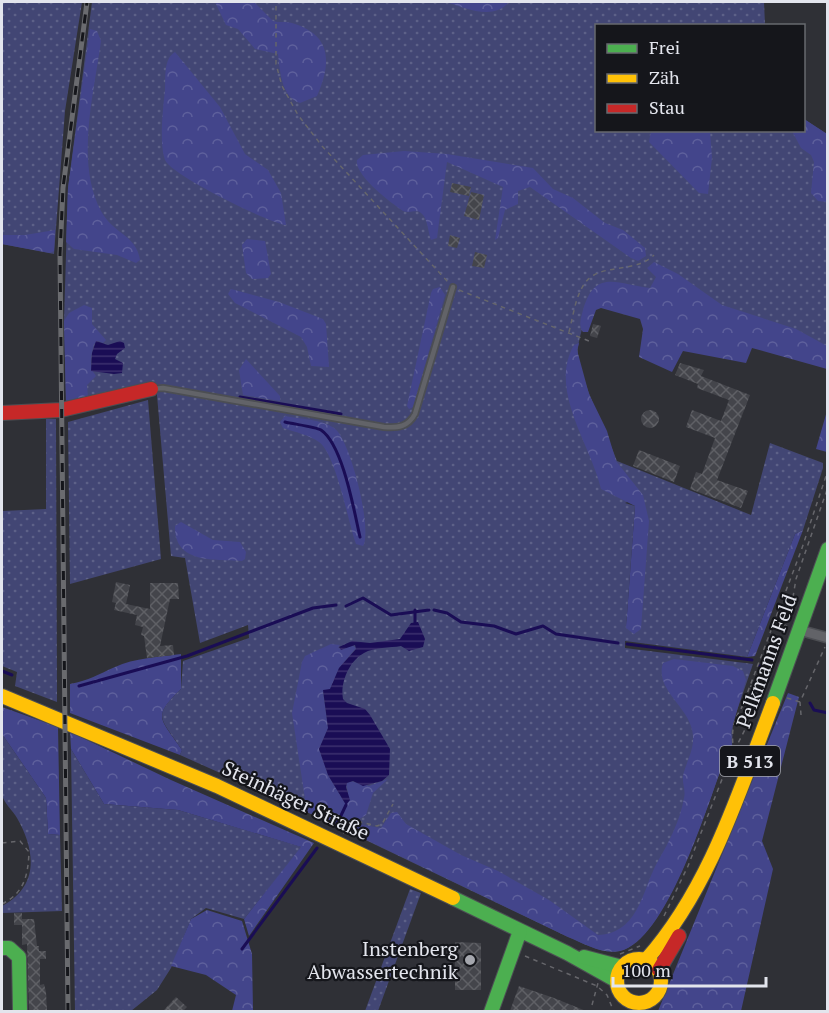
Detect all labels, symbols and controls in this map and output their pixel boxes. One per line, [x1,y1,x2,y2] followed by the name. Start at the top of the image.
[595,24,805,132] legend
[649,35,680,59] text: Frei
[649,65,680,89] text: Zäh
[649,95,685,119] text: Stau
[729,590,803,732] street label: Pelkmanns Feld
[720,746,780,776] road number: B 513
[218,754,374,846] street label: Steinhäger Straße
[307,935,459,985] place label: Instenberg Abwassertechnik
[613,950,766,988] scale bar
[463,953,477,967] marker: Instenberg Abwassertechnik
[622,958,671,982] text: 100 m

